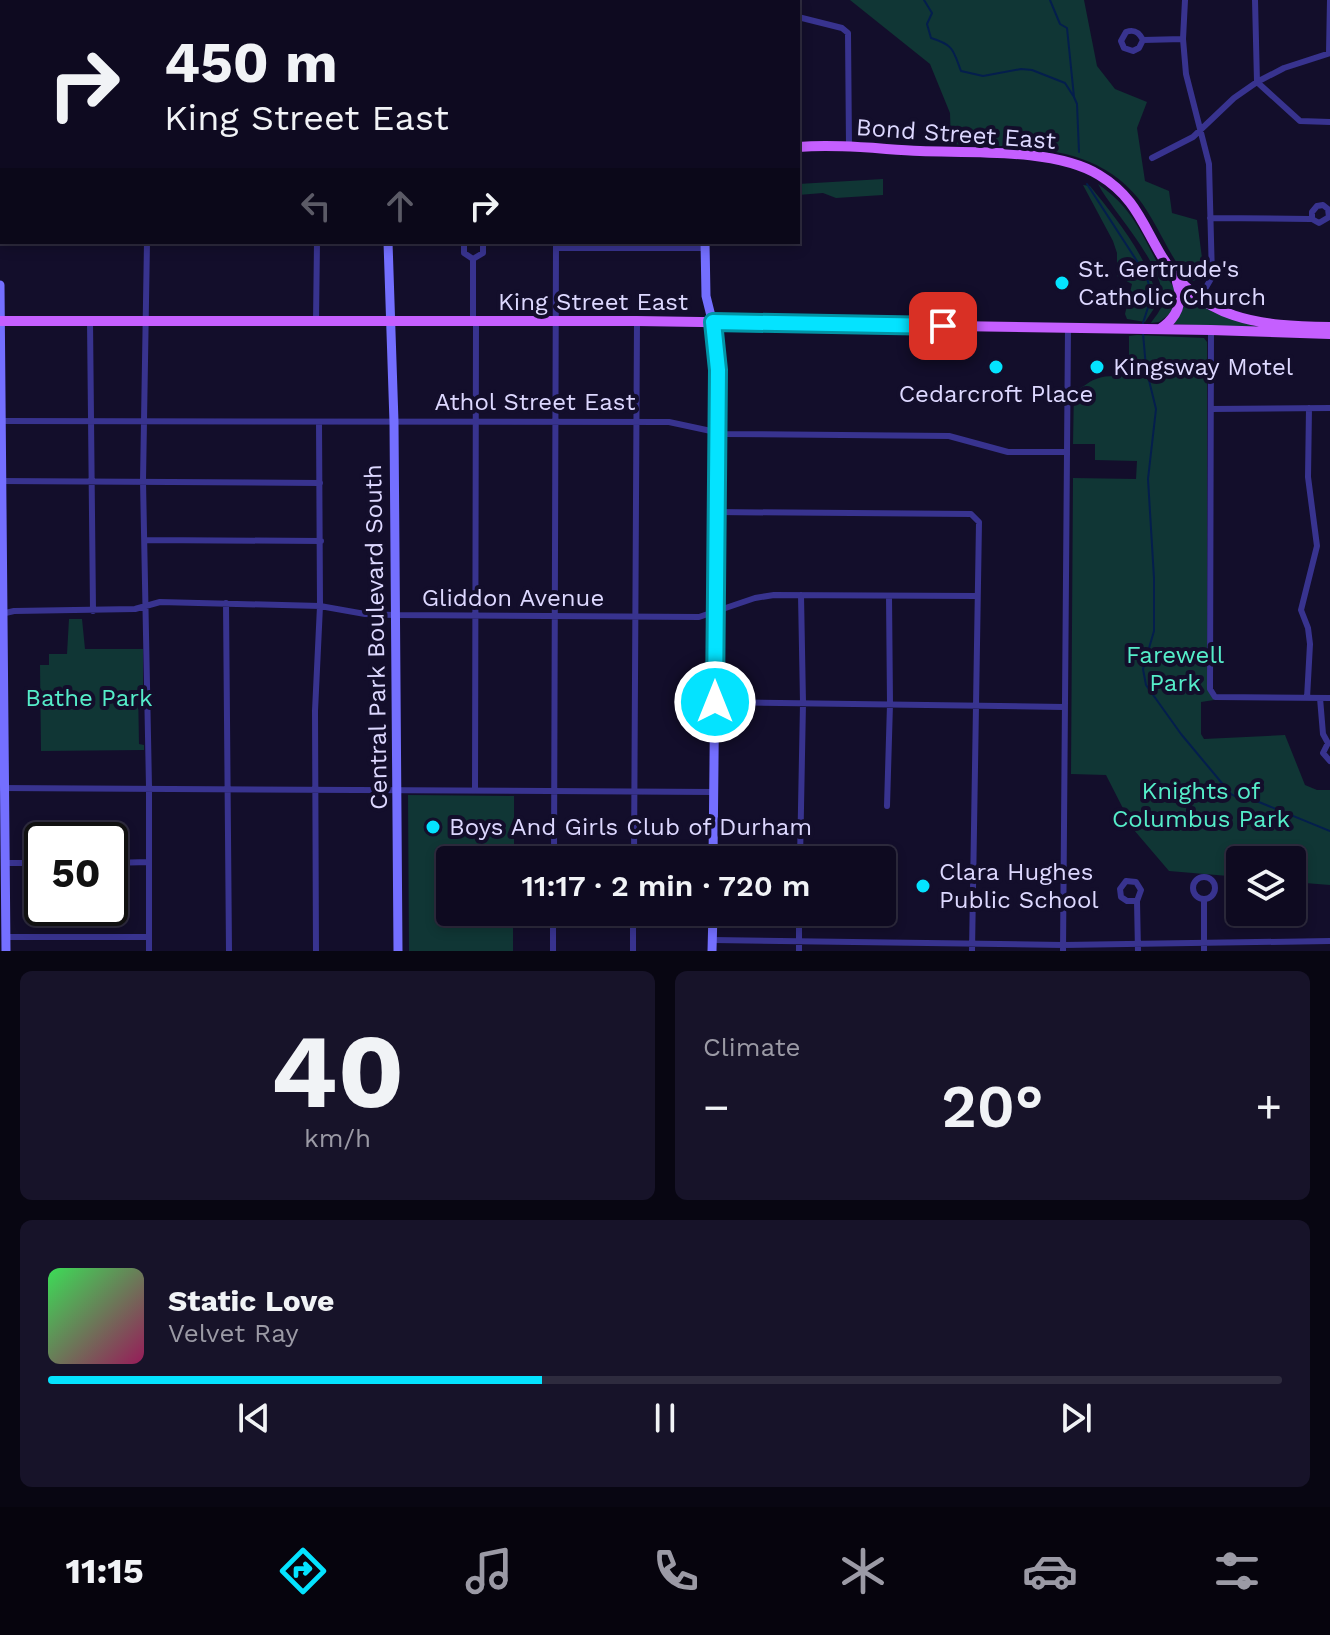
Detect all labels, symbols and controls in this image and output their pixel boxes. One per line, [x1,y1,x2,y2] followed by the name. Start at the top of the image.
[164,30,338,96] text: 450 m
[32,32,136,136] icon: right
[164,97,449,139] text: King Street East
[855,113,1057,155] street label: Bond Street East
[294,184,338,228] icon: left
[378,184,422,228] icon: ahead
[462,184,506,228] icon: right
[1078,255,1266,311] place label: St. Gertrude's Catholic Church
[1053,274,1071,292] marker: St. Gertrude's Catholic Church
[498,288,688,316] street label: King Street East
[909,292,977,360] pin
[921,304,965,348] icon: arrive
[1113,353,1294,381] place label: Kingsway Motel
[987,358,1005,376] marker: Cedarcroft Place
[1088,358,1106,376] marker: Kingsway Motel
[899,380,1093,408] place label: Cedarcroft Place
[434,388,636,416] street label: Athol Street East
[359,464,393,810] street label: Central Park Boulevard South
[422,584,604,612] street label: Gliddon Avenue
[1126,641,1225,697] park label: Farewell Park
[673,660,757,744] position arrow
[25,684,153,712] park label: Bathe Park
[1112,777,1290,833] park label: Knights of Columbus Park
[449,813,812,841] place label: Boys And Girls Club of Durham
[424,818,442,836] marker: Boys And Girls Club of Durham
[24,822,128,926] speed limit sign: 50
[1226,846,1306,926] map controls
[1226,846,1306,926] button: layers
[939,858,1099,914] place label: Clara Hughes Public School
[522,868,810,903] text: 11:17 · 2 min · 720 m
[914,877,932,895] marker: Clara Hughes Public School
[270,1010,405,1132] text: 40
[703,1032,801,1062] text: Climate
[941,1071,1044,1142] text: 20°
[703,1081,730,1133] text: −
[1255,1081,1282,1133] text: +
[304,1123,371,1153] text: km/h
[168,1283,334,1318] text: Static Love
[168,1318,299,1348] text: Velvet Ray
[232,1396,276,1440] icon: previous
[643,1396,687,1440] icon: pause
[1054,1396,1098,1440] icon: next
[275,1543,331,1599] icon: directions
[461,1543,517,1599] icon: music
[648,1543,704,1599] icon: phone
[835,1543,891,1599] icon: climate
[1022,1543,1078,1599] icon: car
[1209,1543,1265,1599] icon: filters
[65,1550,144,1592] text: 11:15

